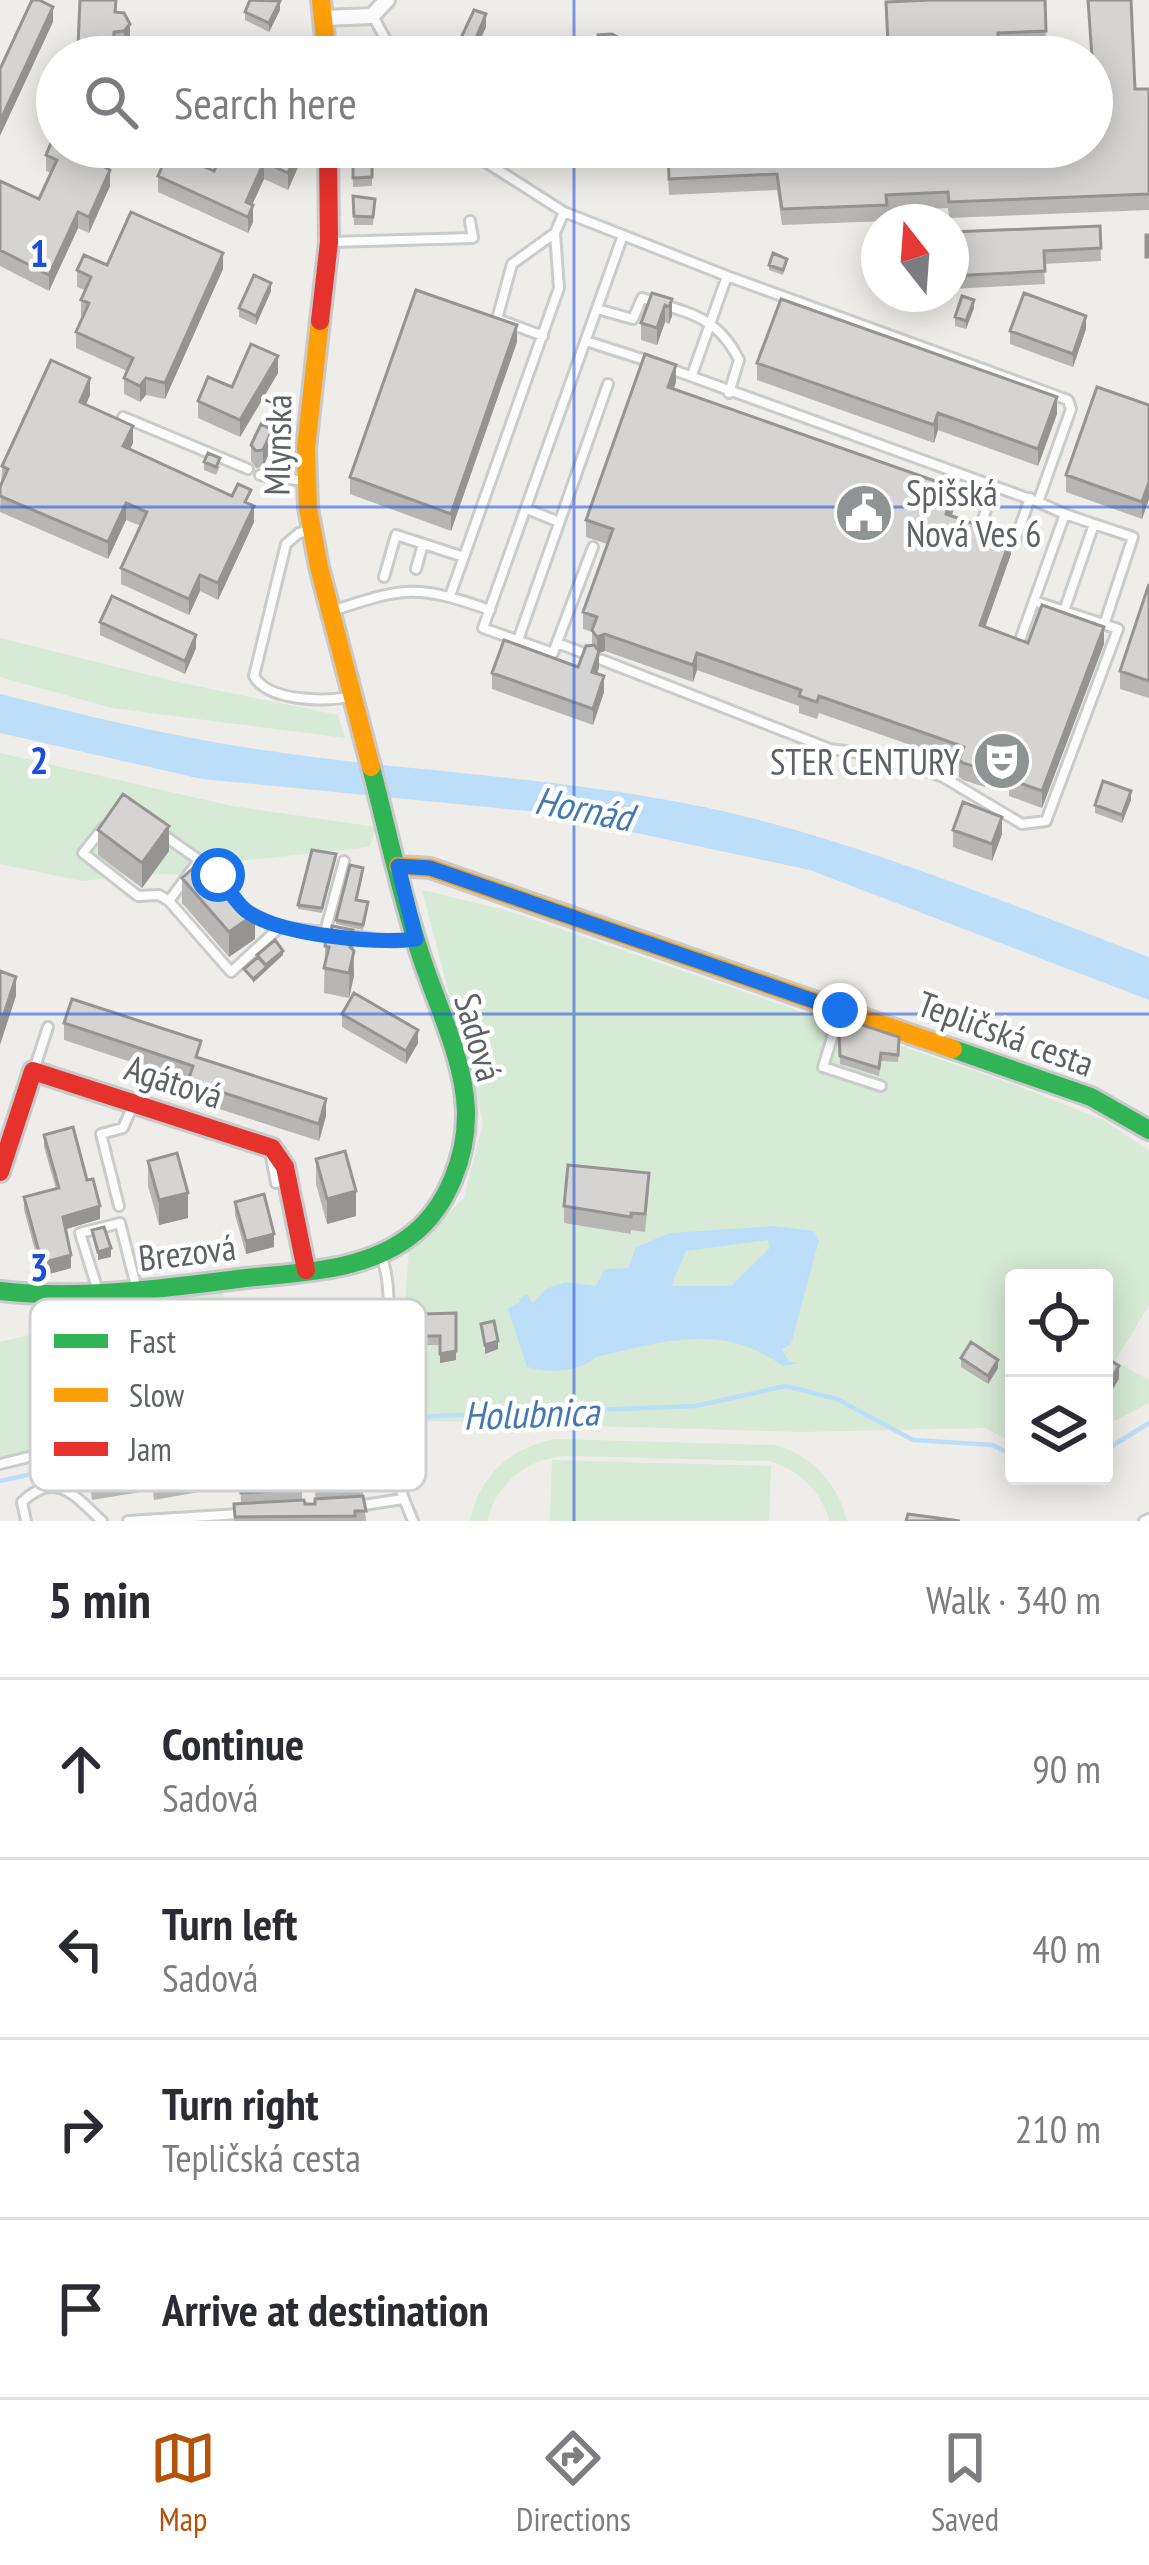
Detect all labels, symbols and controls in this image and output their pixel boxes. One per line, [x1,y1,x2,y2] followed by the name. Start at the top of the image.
[36,36,1113,168] search box
[78,69,144,135] icon: search
[174,73,357,131] text: Search here
[861,204,969,312] north arrow
[30,227,48,278] text: 1
[253,394,301,496] street label: Mlynská
[906,469,1041,557] place label: Spišská Nová Ves 6
[833,482,895,544] public building icon: Spišská Nová Ves 6
[971,730,1033,792] theatre icon: STER CENTURY
[30,734,48,785] text: 2
[770,738,961,785] place label: STER CENTURY
[531,774,642,843] water label: Hornád
[191,848,245,902] route start
[912,980,1100,1086] street label: Tepličská cesta
[813,983,867,1037] route end
[444,988,514,1086] street label: Sadová
[119,1043,229,1119] street label: Agátová
[136,1223,238,1281] street label: Brezová
[30,1241,48,1292] text: 3
[1005,1269,1113,1485] map controls
[1005,1269,1113,1377] button: locate
[30,1299,426,1491] legend
[129,1319,176,1362] text: Fast
[129,1373,185,1416] text: Slow
[1005,1377,1113,1485] button: layers
[462,1385,602,1441] water label: Holubnica
[128,1427,172,1470] text: Jam
[48,1566,151,1632] text: 5 min
[926,1574,1101,1625] text: Walk · 340 m
[162,1714,304,1772] text: Continue
[48,1736,114,1802] icon: ahead
[1032,1743,1101,1794] text: 90 m
[162,1772,258,1823] text: Sadová
[162,1894,297,1952] text: Turn left
[48,1916,114,1982] icon: left
[1032,1923,1101,1974] text: 40 m
[162,1952,258,2003] text: Sadová
[162,2074,319,2132] text: Turn right
[48,2096,114,2162] icon: right
[1015,2103,1101,2154] text: 210 m
[162,2132,361,2183] text: Tepličská cesta
[48,2276,114,2342] icon: arrive
[162,2280,489,2338] text: Arrive at destination
[150,2425,216,2540] tab: Map
[516,2425,631,2540] tab: Directions
[931,2425,999,2540] tab: Saved

